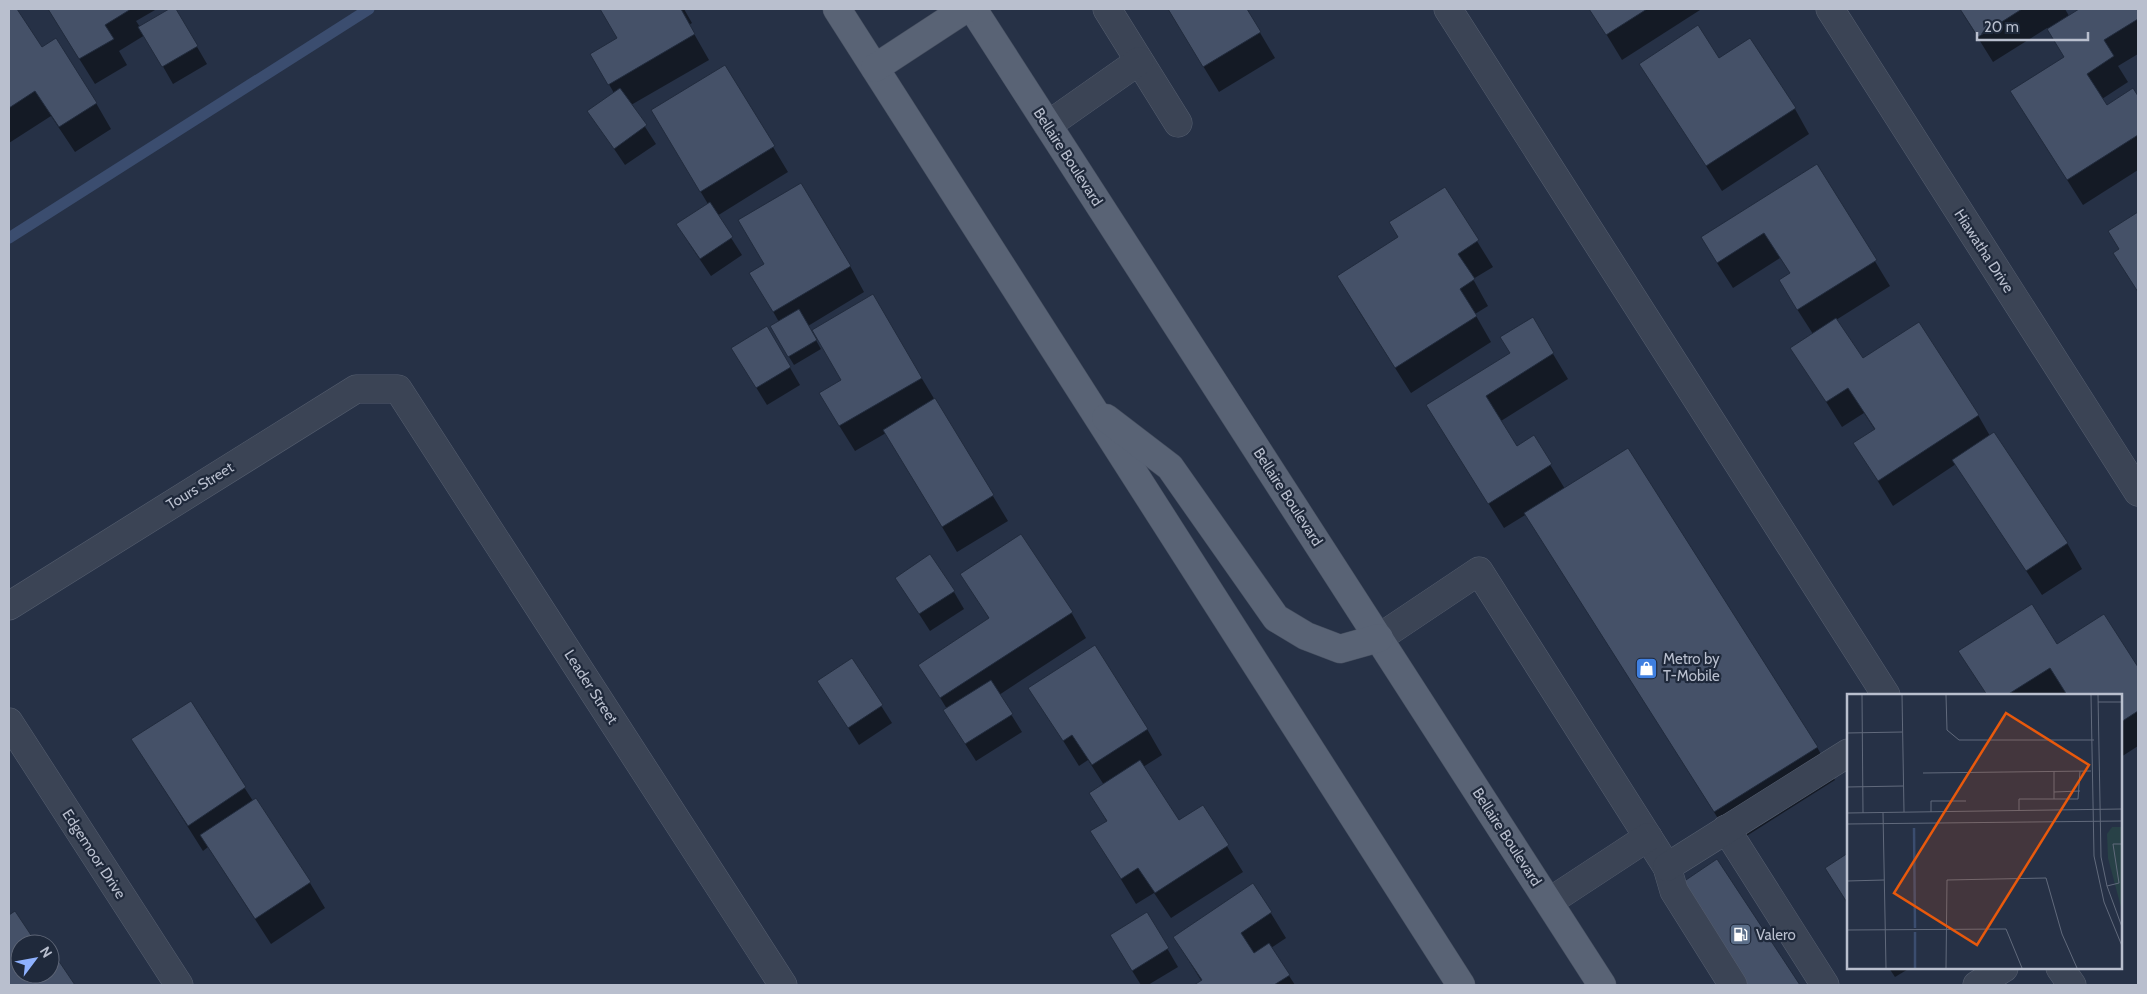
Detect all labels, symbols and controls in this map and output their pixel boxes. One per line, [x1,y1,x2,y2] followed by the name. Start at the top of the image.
[1977,10,2088,42] scale bar
[1984,18,2019,36] text: 20 m
[1030,105,1106,209] street label: Bellaire Boulevard
[1950,206,2018,296] street label: Hiawatha Drive
[1250,445,1326,549] street label: Bellaire Boulevard
[163,458,237,514] street label: Tours Street
[560,646,622,728] street label: Leader Street
[1663,650,1720,685] place label: Metro by T-Mobile
[1635,656,1659,680] shop icon: Metro by T-Mobile
[1847,694,2122,969] inset map
[1469,785,1545,889] street label: Bellaire Boulevard
[58,806,130,902] street label: Edgemoor Drive
[1728,923,1752,947] fuel station icon: Valero
[1756,926,1796,944] place label: Valero
[10,934,60,984] north arrow
[36,943,56,961] text: N

